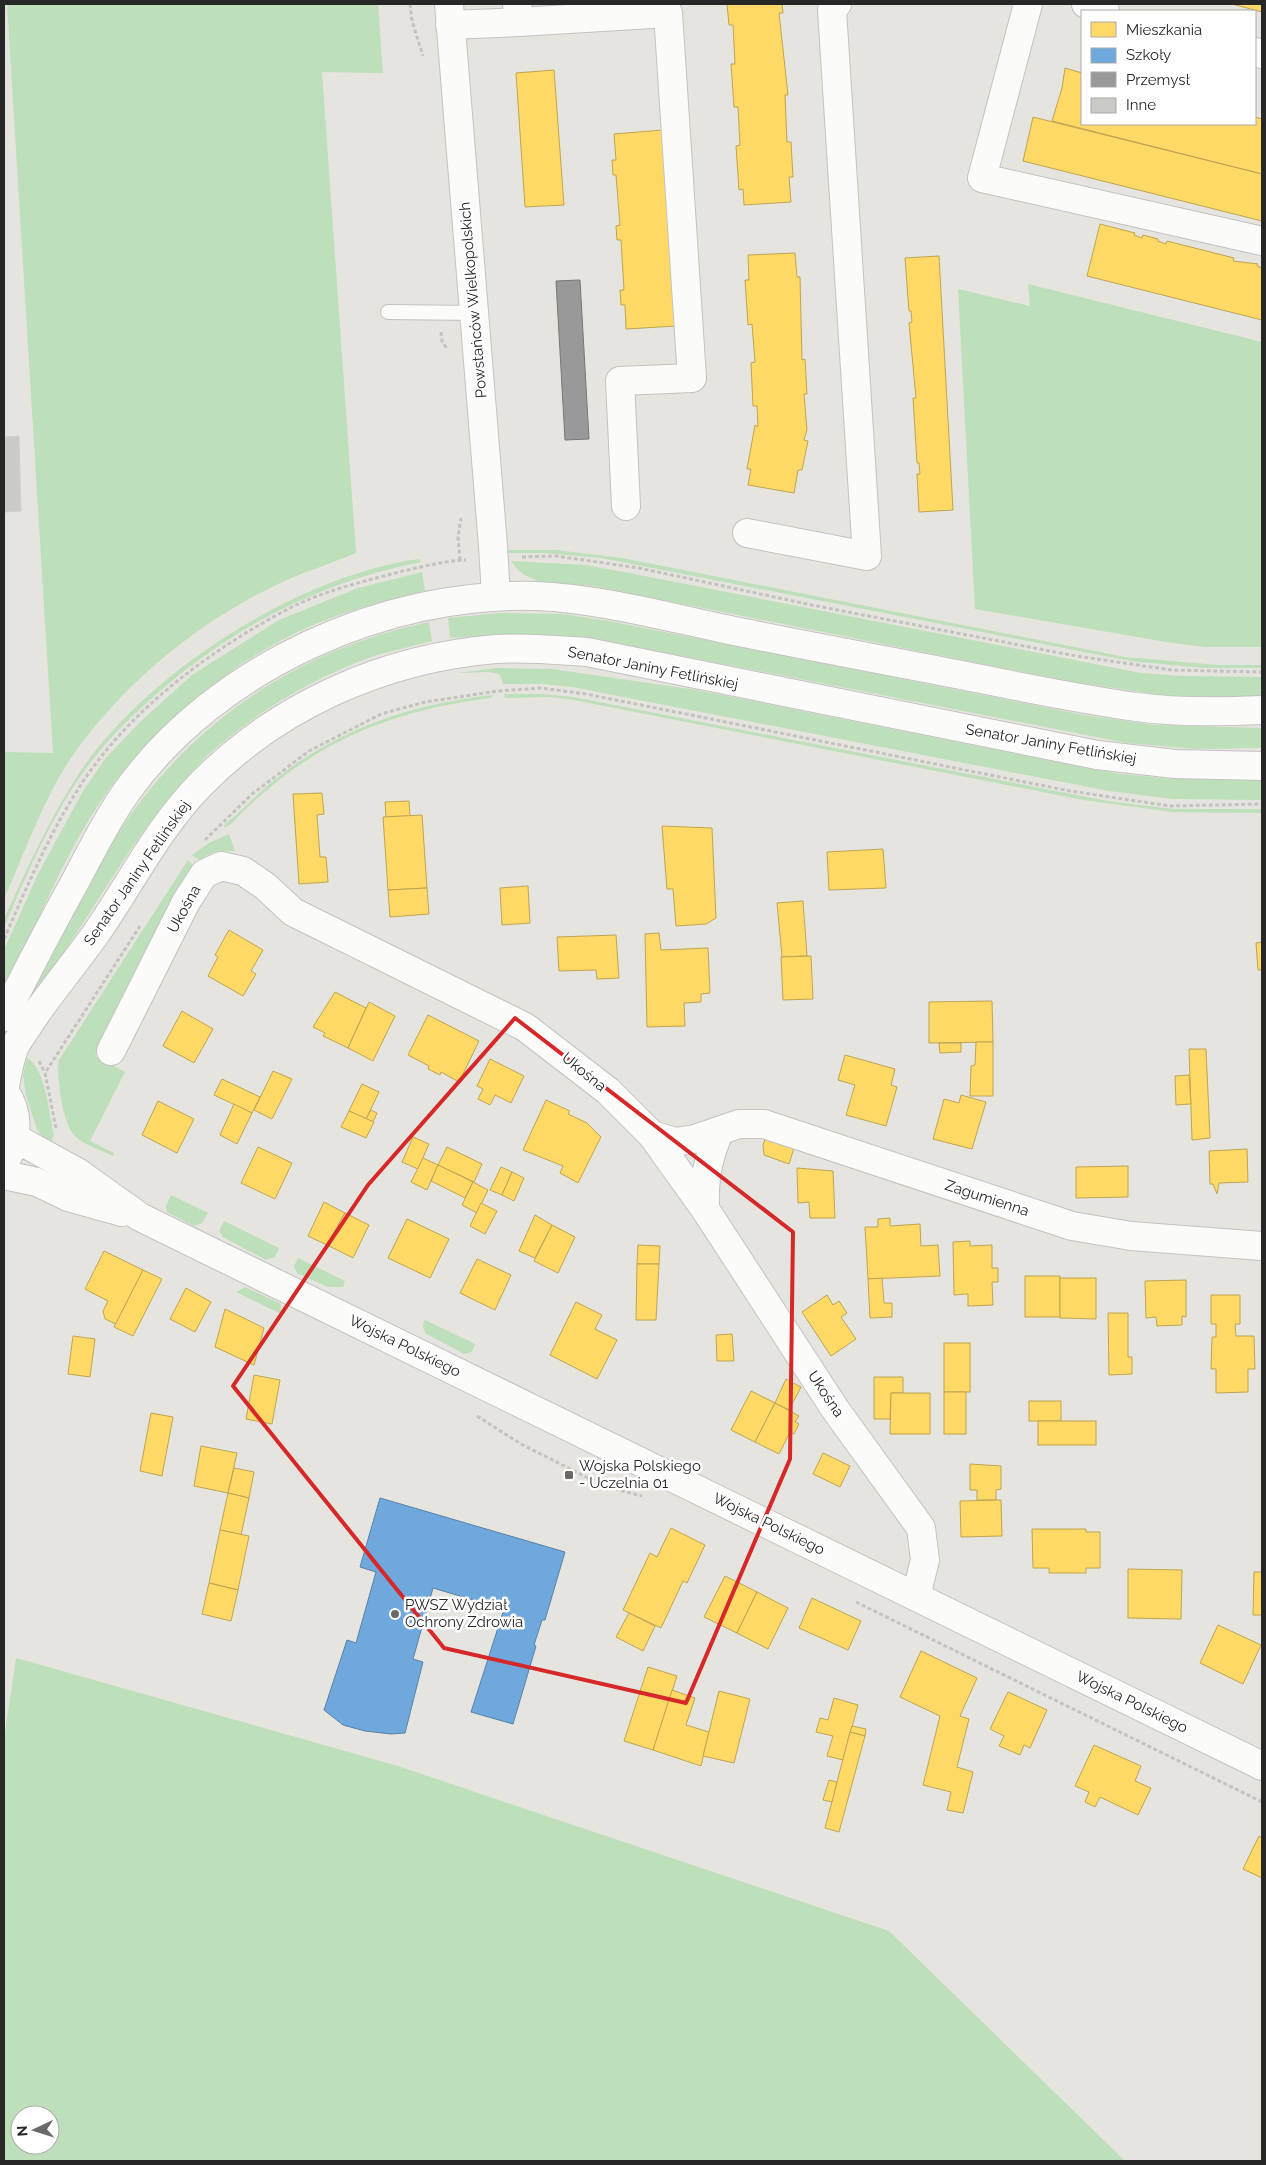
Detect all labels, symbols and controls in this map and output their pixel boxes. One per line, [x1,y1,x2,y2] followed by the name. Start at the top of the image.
[1081,10,1256,125] legend
[1126,21,1202,39] text: Mieszkania
[1126,46,1171,64] text: Szkoły
[1126,71,1190,89] text: Przemysł
[1126,96,1156,114] text: Inne
[455,201,491,399] street label: Powstańców Wielkopolskich
[566,643,740,693] street label: Senator Janiny Fetlińskiej
[964,720,1138,768] street label: Senator Janiny Fetlińskiej
[80,797,194,949] street label: Senator Janiny Fetlińskiej
[164,882,204,936] street label: Ukośna
[558,1049,610,1095] street label: Ukośna
[943,1176,1031,1220] street label: Zagumienna
[346,1311,464,1381] street label: Wojska Polskiego
[804,1367,848,1421] street label: Ukośna
[579,1457,701,1492] place label: Wojska Polskiego - Uczelnia 01
[563,1469,575,1481] marker: Wojska Polskiego - Uczelnia 01
[710,1489,828,1559] street label: Wojska Polskiego
[405,1596,523,1631] place label: PWSZ Wydział Ochrony Zdrowia
[389,1608,401,1620] marker: PWSZ Wydział Ochrony Zdrowia
[1073,1667,1191,1737] street label: Wojska Polskiego
[10,2105,60,2155] north arrow
[14,2125,30,2137] text: N

